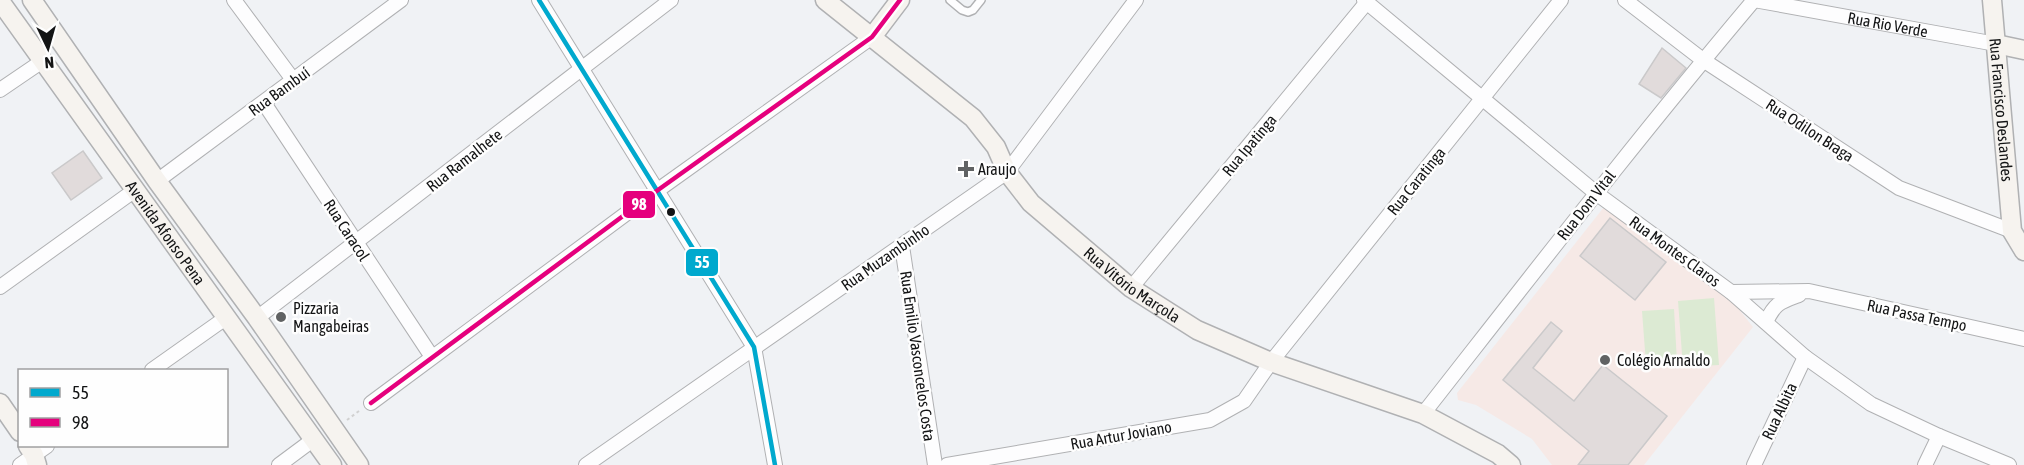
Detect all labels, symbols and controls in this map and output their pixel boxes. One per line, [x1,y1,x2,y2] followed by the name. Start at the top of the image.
[1846,8,1929,40] street label: Rua Rio Verde
[18,18,78,78] north arrow
[1986,37,2017,182] street label: Rua Francisco Deslandes
[44,54,55,72] text: N
[245,63,313,119] street label: Rua Bambuí
[1762,95,1857,166] street label: Rua Odilon Braga
[1218,111,1281,180] street label: Rua Ipatinga
[423,125,505,195] street label: Rua Ramalhete
[1383,144,1450,219] street label: Rua Caratinga
[978,160,1017,179] place label: Araujo
[959,162,973,176] marker: Araujo
[1553,166,1619,243] street label: Rua Dom Vital
[123,177,209,288] street label: Avenida Afonso Pena
[622,190,656,219] line badge: 98
[631,195,647,213] text: 98
[321,196,374,265] street label: Rua Caracol
[665,206,677,218] unlabelled marker
[1626,212,1724,290] street label: Rua Montes Claros
[838,220,932,294] street label: Rua Muzambinho
[1080,243,1184,326] street label: Rua Vitório Marçola
[685,248,719,277] line badge: 55
[694,253,710,271] text: 55
[897,270,939,442] street label: Rua Emilio Vasconcelos Costa
[1865,296,1968,335] street label: Rua Passa Tempo
[293,299,369,336] place label: Pizzaria Mangabeiras
[274,310,288,324] marker: Pizzaria Mangabeiras
[1617,351,1710,370] place label: Colégio Arnaldo
[1598,353,1612,367] marker: Colégio Arnaldo
[18,369,228,447] legend
[1758,380,1800,442] street label: Rua Albita
[72,382,89,403] text: 55
[72,412,89,433] text: 98
[1069,417,1173,453] street label: Rua Artur Joviano

